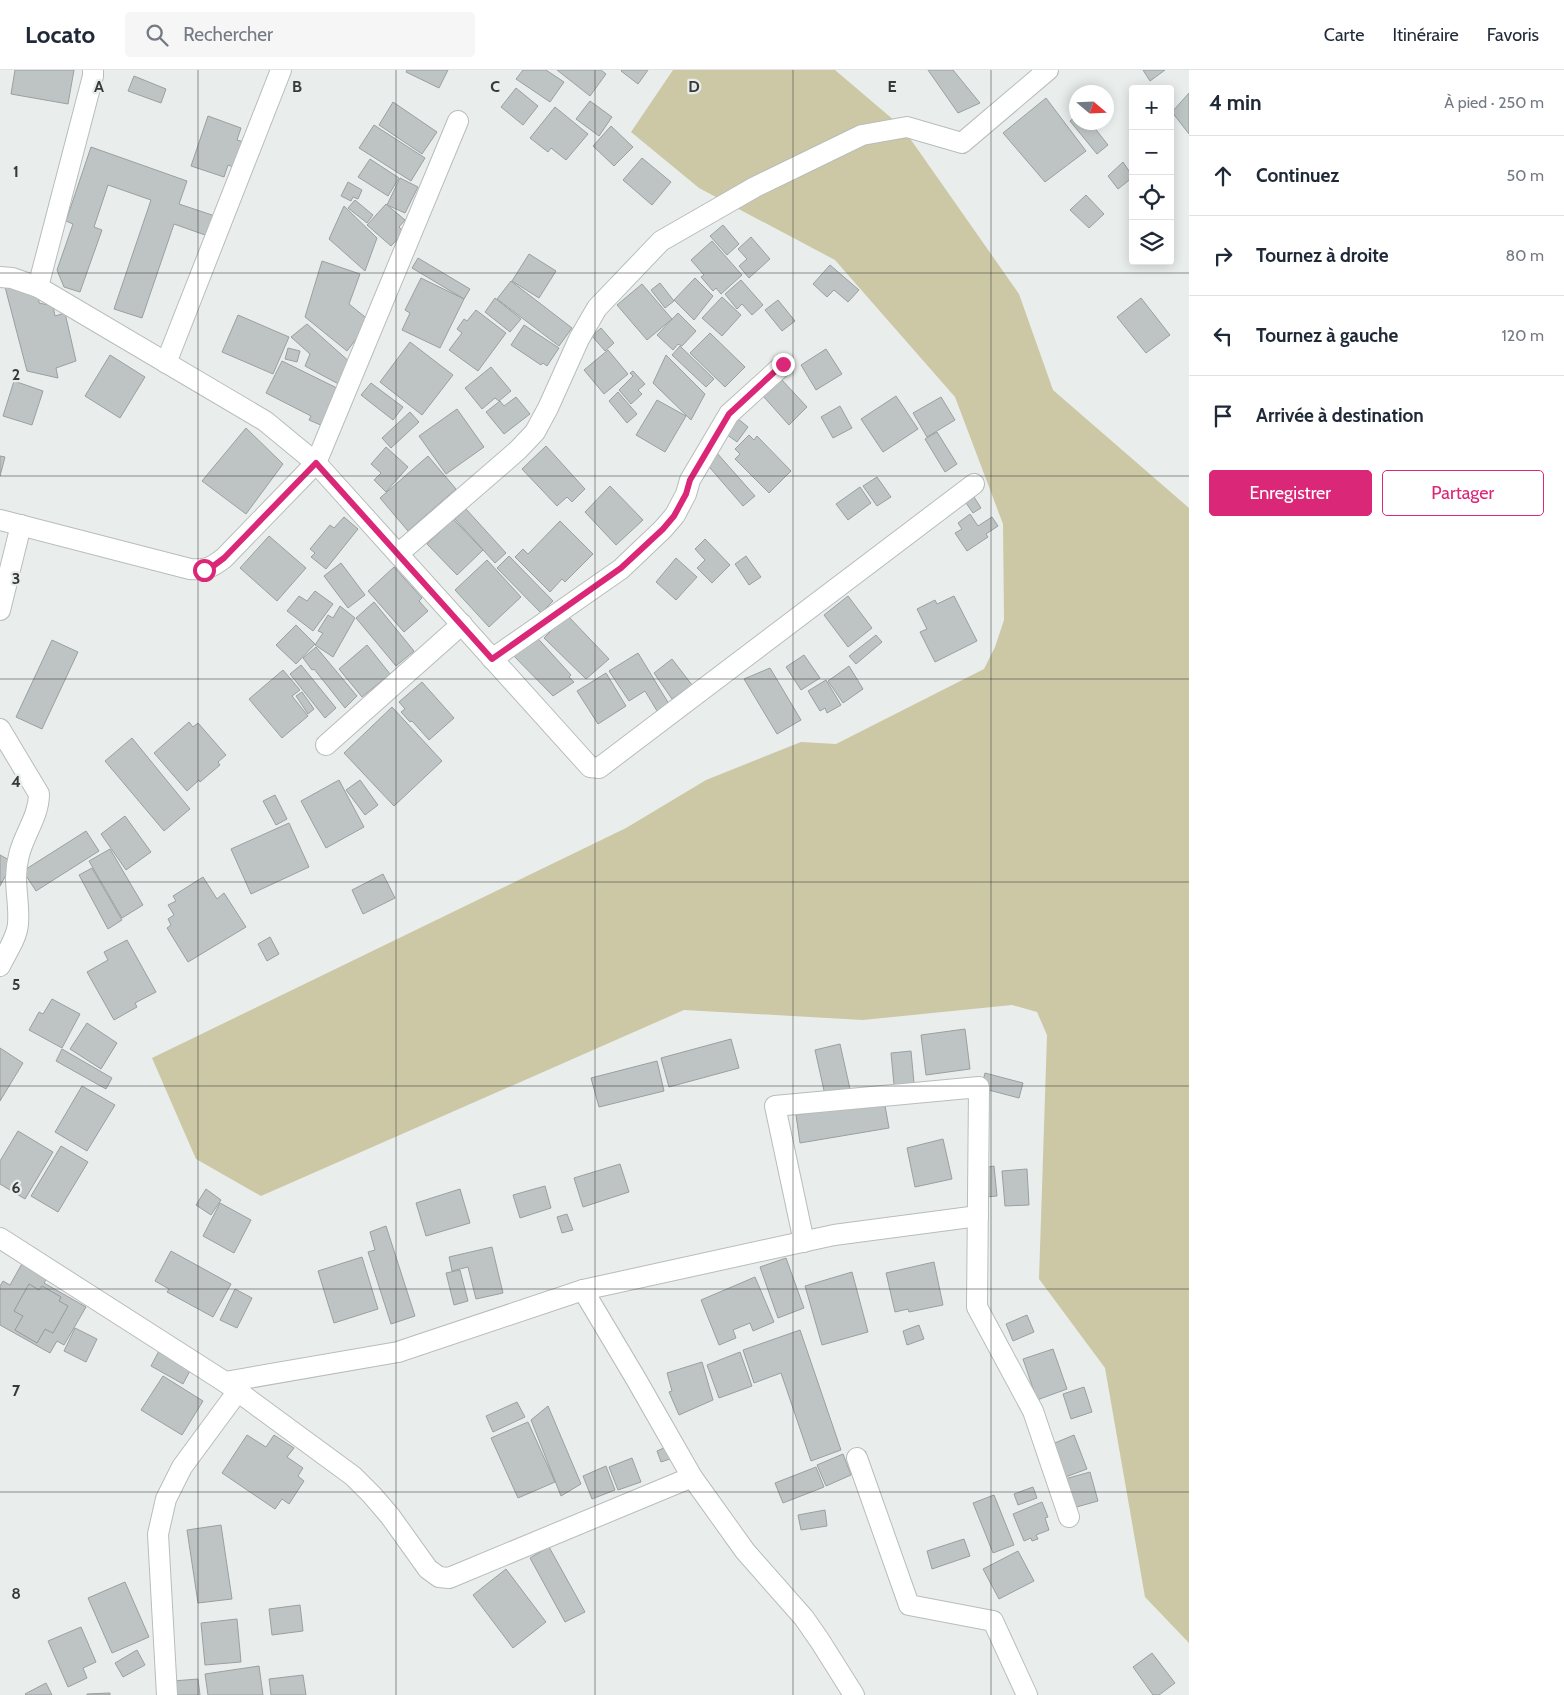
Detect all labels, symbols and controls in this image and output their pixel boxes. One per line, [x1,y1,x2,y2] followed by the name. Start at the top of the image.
[125,12,475,57] search box
[25,20,95,49] text: Locato
[143,21,171,49] icon: search
[183,23,273,46] text: Rechercher
[1324,24,1364,46] text: Carte
[1392,24,1459,46] text: Itinéraire
[1487,24,1539,46] text: Favoris
[94,77,104,96] text: A
[292,77,302,96] text: B
[490,77,500,96] text: C
[688,77,700,96] text: D
[887,77,897,96] text: E
[1069,85,1114,130] north arrow
[1129,85,1174,265] map controls
[1129,85,1174,130] button: +
[1209,90,1262,115] text: 4 min
[1444,93,1544,112] text: À pied · 250 m
[1129,130,1174,175] button: −
[13,162,19,181] text: 1
[1209,162,1237,190] icon: ahead
[1256,164,1339,187] text: Continuez
[1507,166,1544,185] text: 50 m
[1129,175,1174,220] button: locate
[1129,220,1174,265] button: layers
[1209,242,1237,270] icon: right
[1256,244,1389,267] text: Tournez à droite
[1506,246,1544,265] text: 80 m
[1209,322,1237,350] icon: left
[1256,324,1398,347] text: Tournez à gauche
[1502,326,1544,345] text: 120 m
[772,353,795,376] route end
[12,365,20,384] text: 2
[1209,402,1237,430] icon: arrive
[1256,404,1424,427] text: Arrivée à destination
[1209,470,1372,516] button: Enregistrer
[1382,470,1544,516] button: Partager
[193,559,216,582] route start
[12,569,20,588] text: 3
[11,772,21,791] text: 4
[12,975,20,994] text: 5
[12,1178,21,1197] text: 6
[12,1381,21,1400] text: 7
[11,1584,21,1603] text: 8

